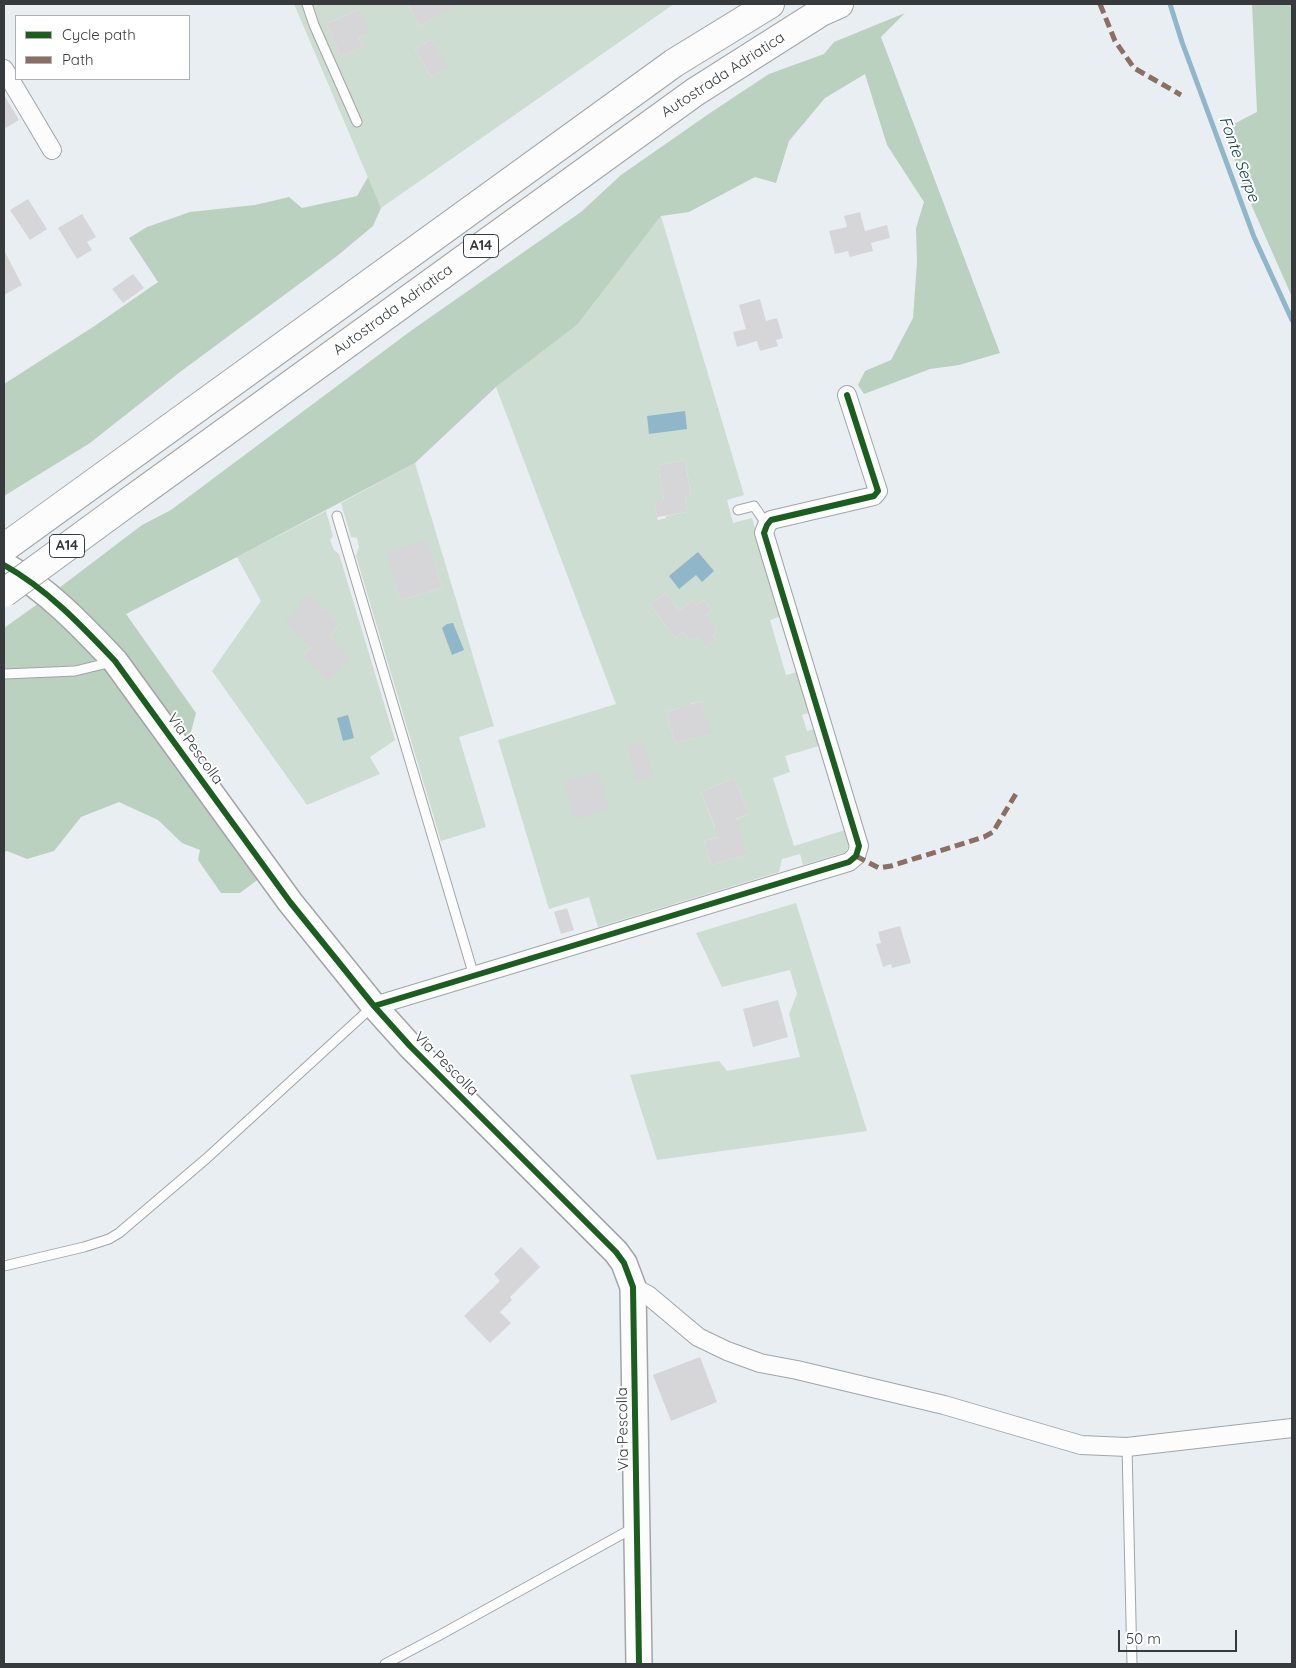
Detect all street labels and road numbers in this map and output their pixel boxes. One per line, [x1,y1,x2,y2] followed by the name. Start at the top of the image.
[658,28,788,122] street label: Autostrada Adriatica
[464,235,498,258] road number: A14
[330,261,456,359] street label: Autostrada Adriatica
[50,534,84,558] road number: A14
[163,710,227,788] street label: Via Pescolla
[410,1028,482,1100] street label: Via Pescolla
[613,1387,633,1471] street label: Via Pescolla

